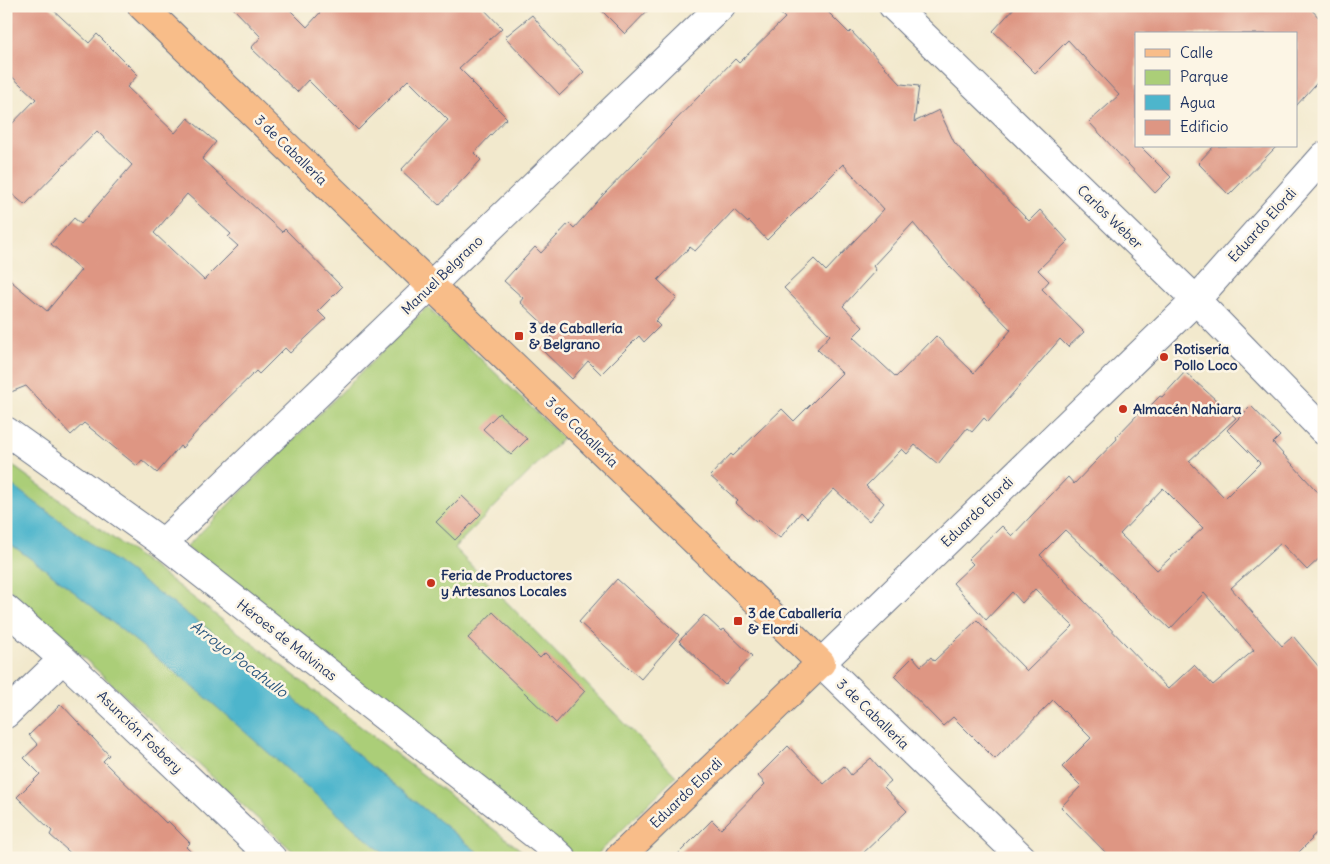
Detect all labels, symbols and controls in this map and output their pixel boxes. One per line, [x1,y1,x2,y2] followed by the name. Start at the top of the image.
[1135,32,1298,148] legend
[1180,43,1213,62] text: Calle
[1180,67,1228,86] text: Parque
[1180,93,1216,112] text: Agua
[251,111,331,189] street label: 3 de Caballería
[1180,117,1228,136] text: Edificio
[1073,181,1147,253] street label: Carlos Weber
[1224,184,1300,266] street label: Eduardo Elordi
[397,231,487,319] street label: Manuel Belgrano
[529,319,623,353] place label: 3 de Caballería & Belgrano
[513,330,525,342] marker: 3 de Caballería & Belgrano
[1174,340,1238,374] place label: Rotisería Pollo Loco
[1158,351,1170,363] marker: Rotisería Pollo Loco
[542,393,622,471] street label: 3 de Caballería
[1133,400,1242,418] place label: Almacén Nahiara
[1117,403,1129,415] marker: Almacén Nahiara
[937,473,1017,551] street label: Eduardo Elordi
[441,566,573,600] place label: Feria de Productores y Artesanos Locales
[425,577,437,589] marker: Feria de Productores y Artesanos Locales
[233,595,341,685] street label: Héroes de Malvinas
[748,604,842,638] place label: 3 de Caballería & Elordi
[732,615,744,627] marker: 3 de Caballería & Elordi
[187,616,293,702] water label: Arroyo Pocahullo
[833,675,913,753] street label: 3 de Caballería
[94,687,186,777] street label: Asunción Fosbery
[646,754,726,832] street label: Eduardo Elordi

